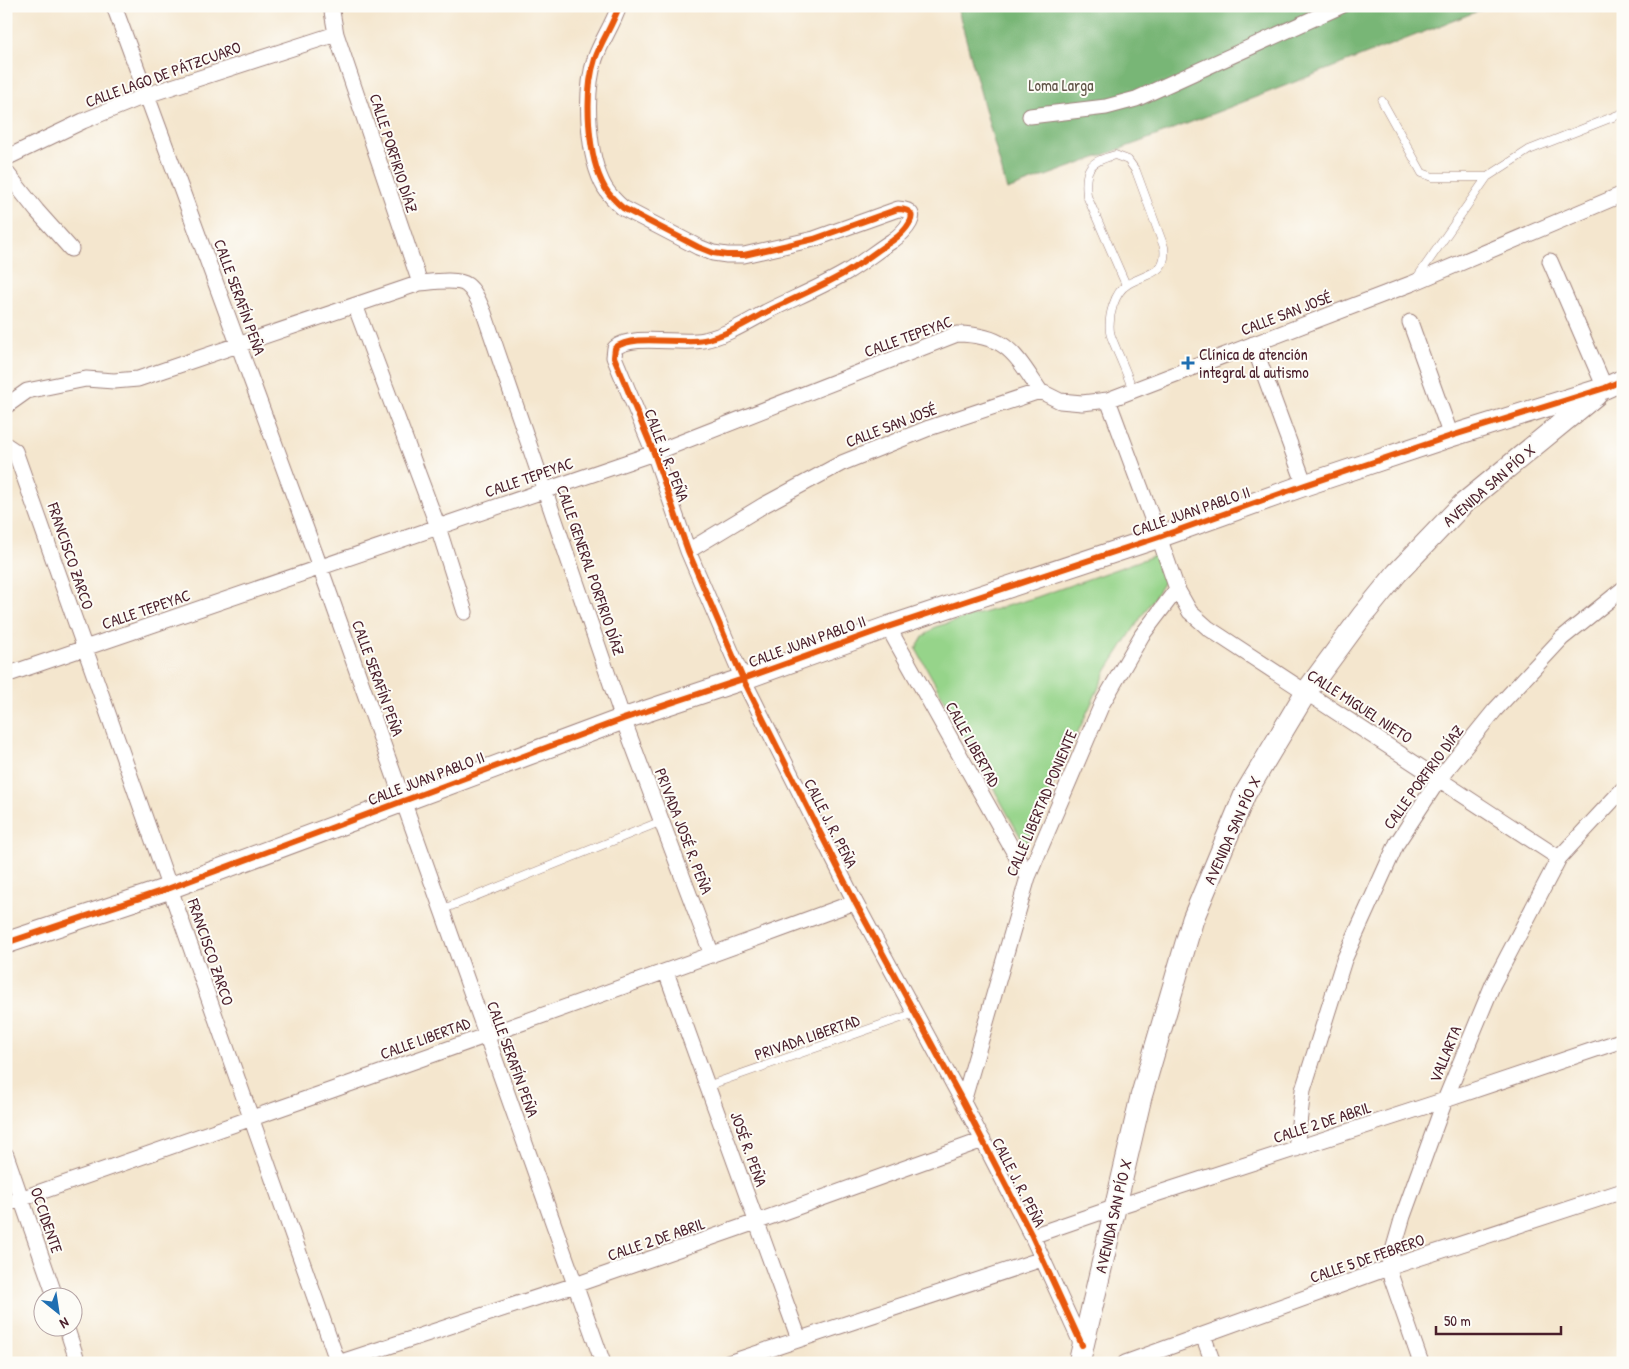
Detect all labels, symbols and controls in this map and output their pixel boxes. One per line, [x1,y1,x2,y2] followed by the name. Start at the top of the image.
[82,36,244,112] street label: CALLE LAGO DE PÁTZCUARO
[1028,74,1094,96] park label: Loma Larga
[364,91,424,215] street label: CALLE PORFIRIO DÍAZ
[209,236,271,358] street label: CALLE SERAFÍN PEÑA
[1237,286,1335,340] street label: CALLE SAN JOSÉ
[861,310,955,362] street label: CALLE TEPEYAC
[1199,343,1309,383] place label: Clínica de atención integral al autismo
[1181,356,1195,370] marker: Clínica de atención integral al autismo
[842,398,940,452] street label: CALLE SAN JOSÉ
[639,405,695,505] street label: CALLE J. R. PEÑA
[1438,438,1540,531] street label: AVENIDA SAN PÍO X
[482,452,576,502] street label: CALLE TEPEYAC
[1129,480,1253,542] street label: CALLE JUAN PABLO II
[551,482,631,658] street label: CALLE GENERAL PORFIRIO DÍAZ
[42,499,100,612] street label: FRANCISCO ZARCO
[99,584,193,634] street label: CALLE TEPEYAC
[745,610,869,672] street label: CALLE JUAN PABLO II
[347,617,409,739] street label: CALLE SERAFÍN PEÑA
[1303,664,1417,748] street label: CALLE MIGUEL NIETO
[941,697,1006,791] street label: CALLE LIBERTAD
[1378,720,1468,834] street label: CALLE PORFIRIO DÍAZ
[1000,726,1082,880] street label: CALLE LIBERTAD PONIENTE
[364,746,488,810] street label: CALLE JUAN PABLO II
[650,765,718,897] street label: PRIVADA JOSÉ R. PEÑA
[1198,772,1266,888] street label: AVENIDA SAN PÍO X
[799,774,863,872] street label: CALLE J. R. PEÑA
[182,895,240,1008] street label: FRANCISCO ZARCO
[482,998,544,1120] street label: CALLE SERAFÍN PEÑA
[752,1009,863,1065] street label: PRIVADA LIBERTAD
[377,1011,473,1064] street label: CALLE LIBERTAD
[1424,1022,1466,1086] street label: VALLARTA
[1270,1096,1374,1148] street label: CALLE 2 DE ABRIL
[725,1108,773,1190] street label: JOSÉ R. PEÑA
[987,1133,1051,1231] street label: CALLE J. R. PEÑA
[1089,1157,1137,1275] street label: AVENIDA SAN PÍO X
[26,1184,68,1256] street label: OCCIDENTE
[604,1212,708,1266] street label: CALLE 2 DE ABRIL
[1307,1228,1427,1288] street label: CALLE 5 DE FEBRERO
[32,1286,82,1336] north arrow
[1436,1304,1562,1336] scale bar
[1444,1310,1471,1331] text: 50 m
[56,1314,73,1334] text: N

